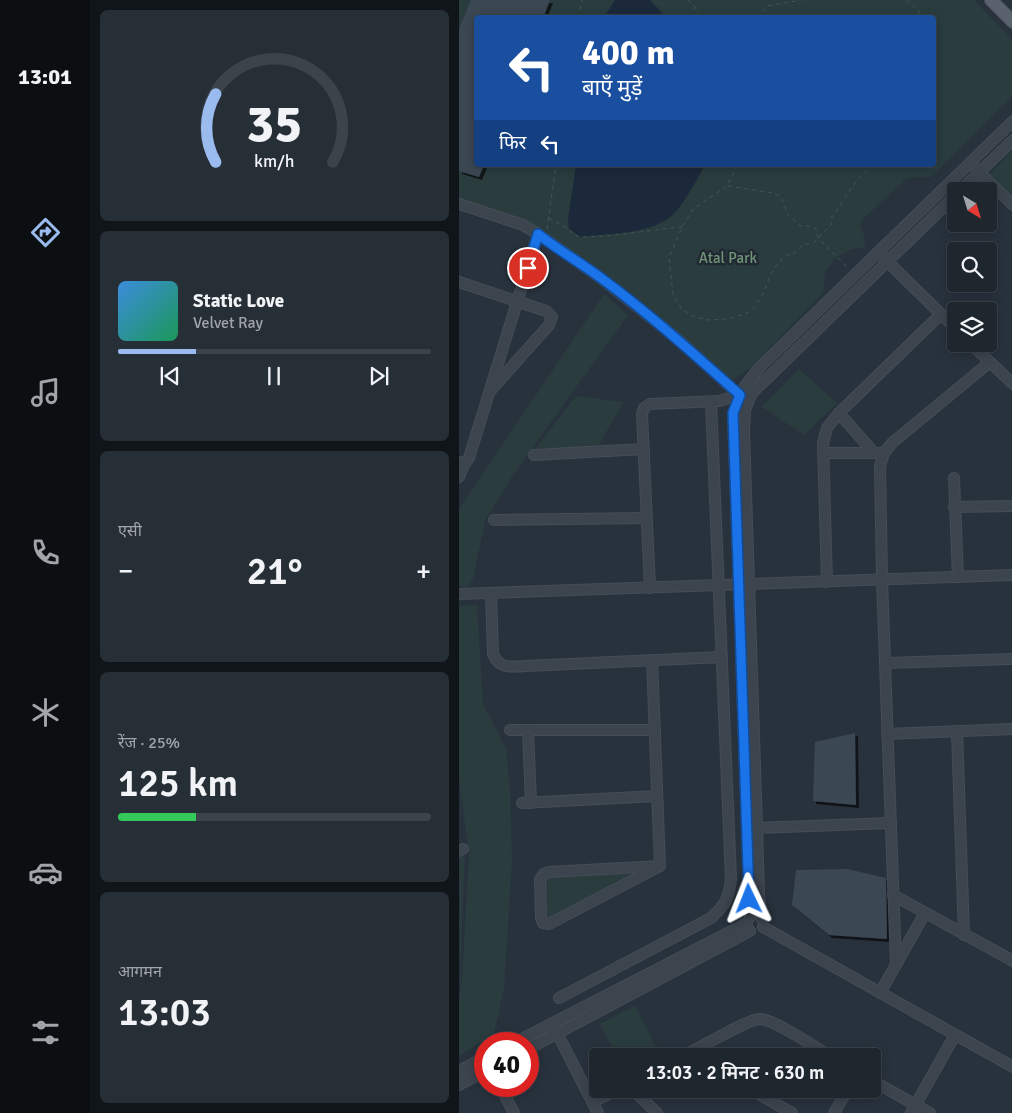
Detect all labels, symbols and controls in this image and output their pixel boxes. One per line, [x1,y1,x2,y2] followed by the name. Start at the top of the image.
[582,31,675,74] text: 400 m
[499,35,564,100] icon: left
[18,63,72,90] text: 13:01
[582,74,642,101] text: बाएँ मुड़ें
[246,92,303,156] text: 35
[536,130,564,158] icon: left
[499,131,526,155] text: फिर
[254,150,295,172] text: km/h
[947,182,997,232] north arrow
[947,182,997,352] map controls
[28,215,63,250] icon: directions
[947,242,997,292] button: search
[507,247,549,289] pin
[699,249,758,267] park label: Atal Park
[514,254,542,282] icon: arrive
[193,289,284,313] text: Static Love
[947,302,997,352] button: layers
[193,313,263,333] text: Velvet Ray
[156,362,184,390] icon: previous
[260,362,288,390] icon: pause
[365,362,393,390] icon: next
[28,375,63,410] icon: music
[118,521,142,541] text: एसी
[28,535,63,570] icon: phone
[247,548,302,595] text: 21°
[118,554,133,588] text: −
[416,554,431,588] text: +
[28,695,63,730] icon: climate
[118,733,180,753] text: रेंज · 25%
[118,760,238,807] text: 125 km
[28,855,63,890] icon: car
[722,872,774,924] position arrow
[118,962,162,982] text: आगमन
[118,989,211,1036] text: 13:03
[28,1015,63,1050] icon: filters
[474,1032,539,1097] speed limit sign: 40
[646,1061,824,1085] text: 13:03 · 2 मिनट · 630 m

